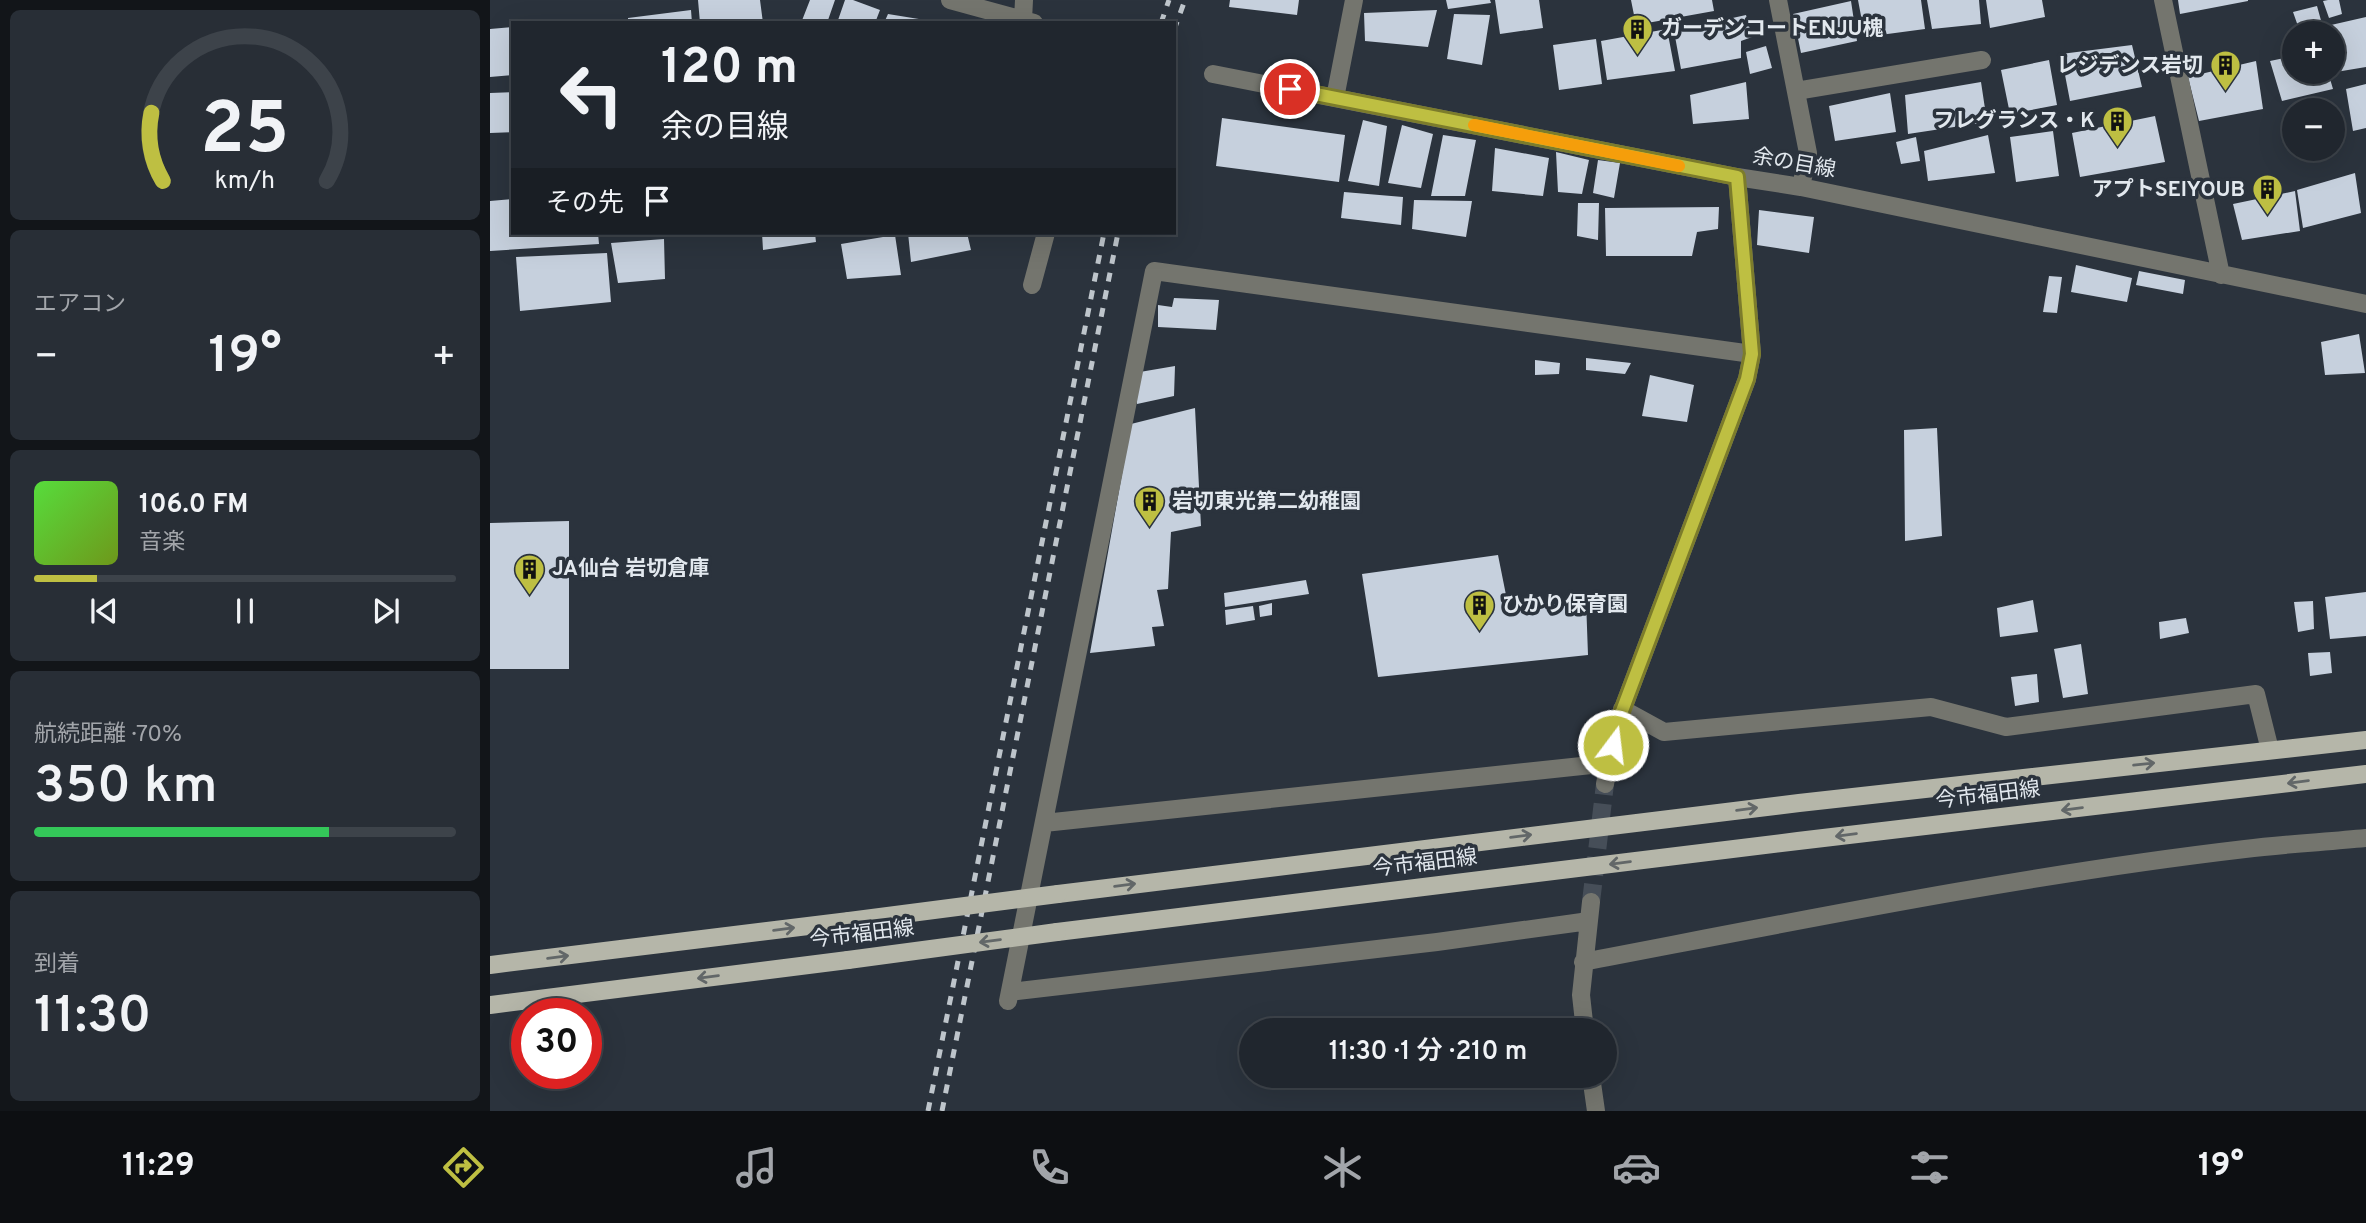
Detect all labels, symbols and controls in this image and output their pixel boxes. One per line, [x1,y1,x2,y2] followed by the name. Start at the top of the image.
[1621,12,1655,56] building icon: ガーデンコートENJU槐
[1661,16,1884,43] place label: ガーデンコートENJU槐
[2282,21,2345,161] map controls
[2282,21,2345,84] button: +
[661,39,798,101] text: 120 m
[546,49,637,140] icon: left
[2209,49,2243,93] building icon: レジデンス岩切
[2056,53,2203,80] place label: レジデンス岩切
[1260,59,1320,119] pin
[1271,70,1309,108] icon: arrive
[201,87,290,179] text: 25
[2282,98,2345,161] button: −
[2101,104,2135,148] building icon: フレグランス・K
[1934,108,2095,135] place label: フレグランス・K
[661,109,789,149] text: 余の目線
[1750,143,1838,185] street label: 余の目線
[215,166,275,198] text: km/h
[2251,173,2285,217] building icon: アプトSEIYOUB
[2092,177,2245,204] place label: アプトSEIYOUB
[638,182,676,220] icon: arrive
[546,188,624,221] text: その先
[34,291,126,320] text: エアコン
[208,325,282,391] text: 19°
[34,334,59,383] text: −
[431,334,456,383] text: +
[1132,485,1166,529] building icon: 岩切東光第二幼稚園
[139,489,248,522] text: 106.0 FM
[1172,489,1361,516] place label: 岩切東光第二幼稚園
[139,529,185,558] text: 音楽
[512,552,546,596] building icon: JA仙台 岩切倉庫
[552,556,709,583] place label: JA仙台 岩切倉庫
[1462,588,1496,632] building icon: ひかり保育園
[85,592,123,630] icon: previous
[226,592,264,630] icon: pause
[367,592,405,630] icon: next
[1502,592,1628,619] place label: ひかり保育園
[1576,708,1650,782] position arrow
[34,721,182,750] text: 航続距離 · 70%
[34,755,218,821] text: 350 km
[2132,758,2155,771] one-way arrow
[1934,776,2042,816] street label: 今市福田線
[2287,776,2310,789] one-way arrow
[1735,802,1758,815] one-way arrow
[2061,802,2084,815] one-way arrow
[1836,829,1858,842] one-way arrow
[1510,830,1532,843] one-way arrow
[1371,844,1479,884] street label: 今市福田線
[1610,856,1632,869] one-way arrow
[1114,879,1136,892] one-way arrow
[808,915,916,955] street label: 今市福田線
[772,923,794,936] one-way arrow
[979,935,1002,948] one-way arrow
[546,950,569,963] one-way arrow
[34,951,80,980] text: 到着
[697,971,720,984] one-way arrow
[34,985,151,1051] text: 11:30
[511,998,602,1089] speed limit sign: 30
[1329,1036,1527,1069] text: 11:30 · 1 分 · 210 m
[439,1143,488,1192] icon: directions
[732,1143,781,1192] icon: music
[1025,1143,1074,1192] icon: phone
[1318,1143,1367,1192] icon: climate
[1612,1143,1661,1192] icon: car
[1905,1143,1954,1192] icon: filters
[122,1147,195,1187] text: 11:29
[2198,1147,2244,1187] text: 19°

